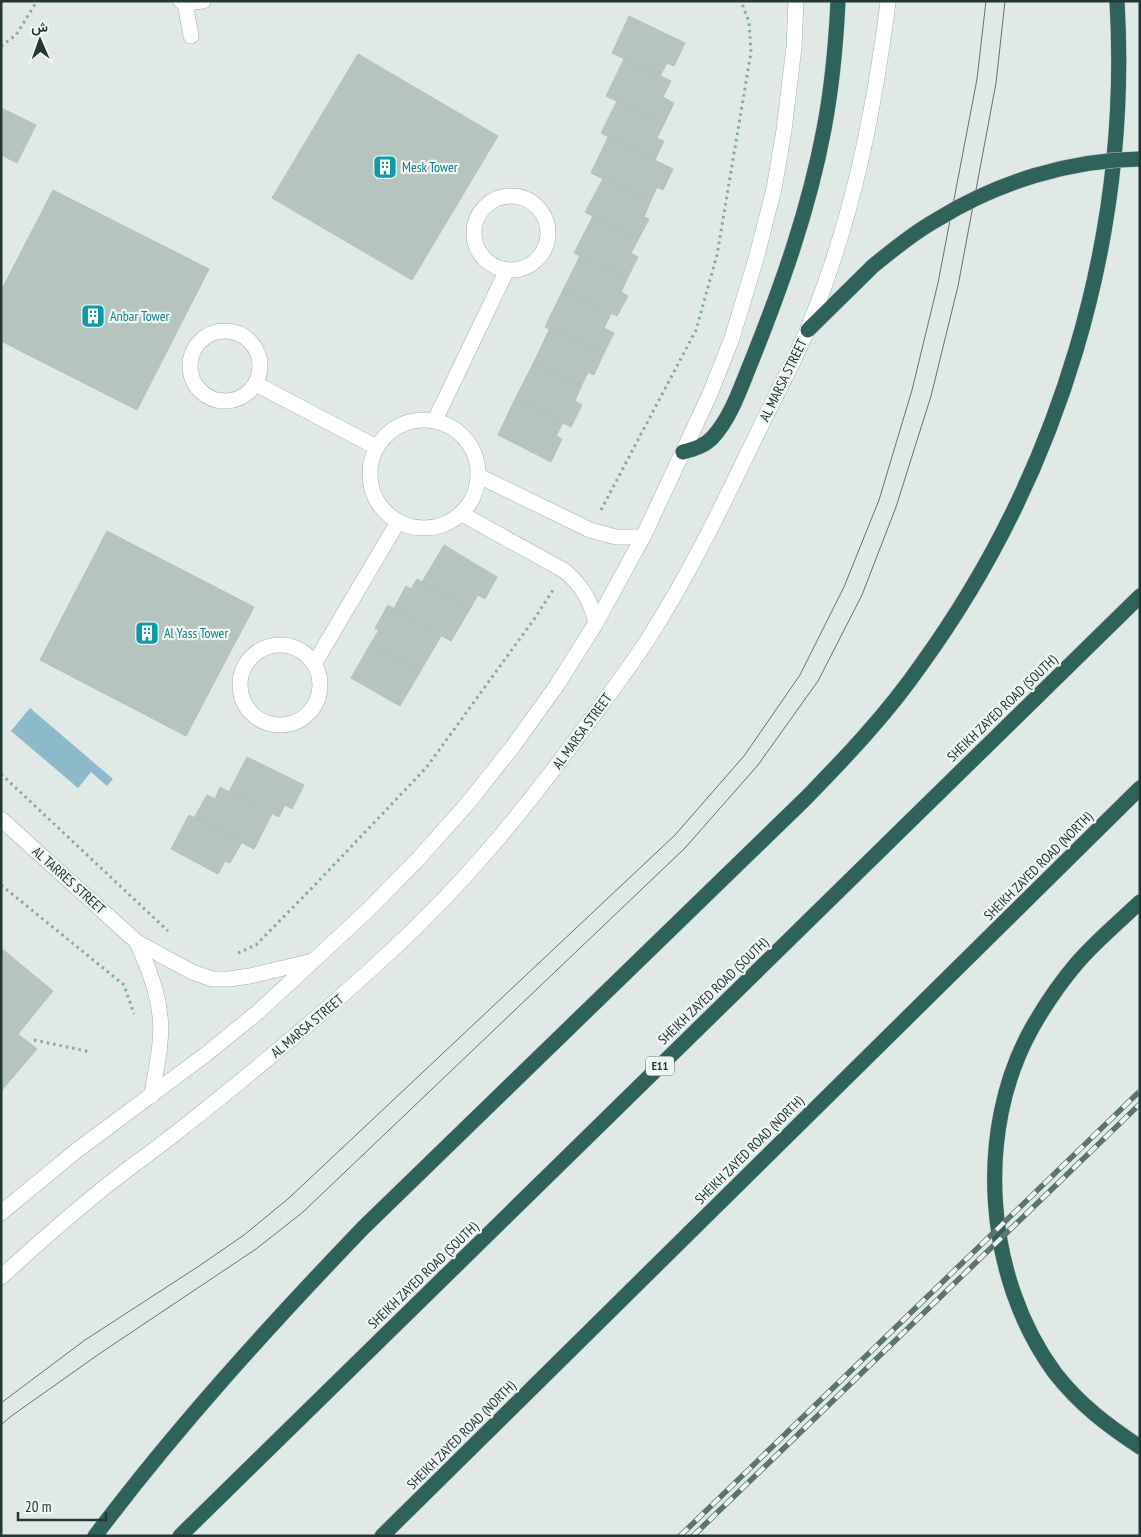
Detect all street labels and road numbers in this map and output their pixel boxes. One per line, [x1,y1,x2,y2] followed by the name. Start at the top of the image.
[755,335,811,424] street label: AL MARSA STREET
[943,650,1061,765] street label: SHEIKH ZAYED ROAD (SOUTH)
[548,689,616,773] street label: AL MARSA STREET
[980,807,1097,924] street label: SHEIKH ZAYED ROAD (NORTH)
[29,842,110,918] street label: AL TARRES STREET
[654,933,772,1048] street label: SHEIKH ZAYED ROAD (SOUTH)
[267,990,348,1062] street label: AL MARSA STREET
[646,1056,674,1076] road number: E11
[691,1091,808,1208] street label: SHEIKH ZAYED ROAD (NORTH)
[364,1217,482,1332] street label: SHEIKH ZAYED ROAD (SOUTH)
[403,1376,520,1493] street label: SHEIKH ZAYED ROAD (NORTH)

